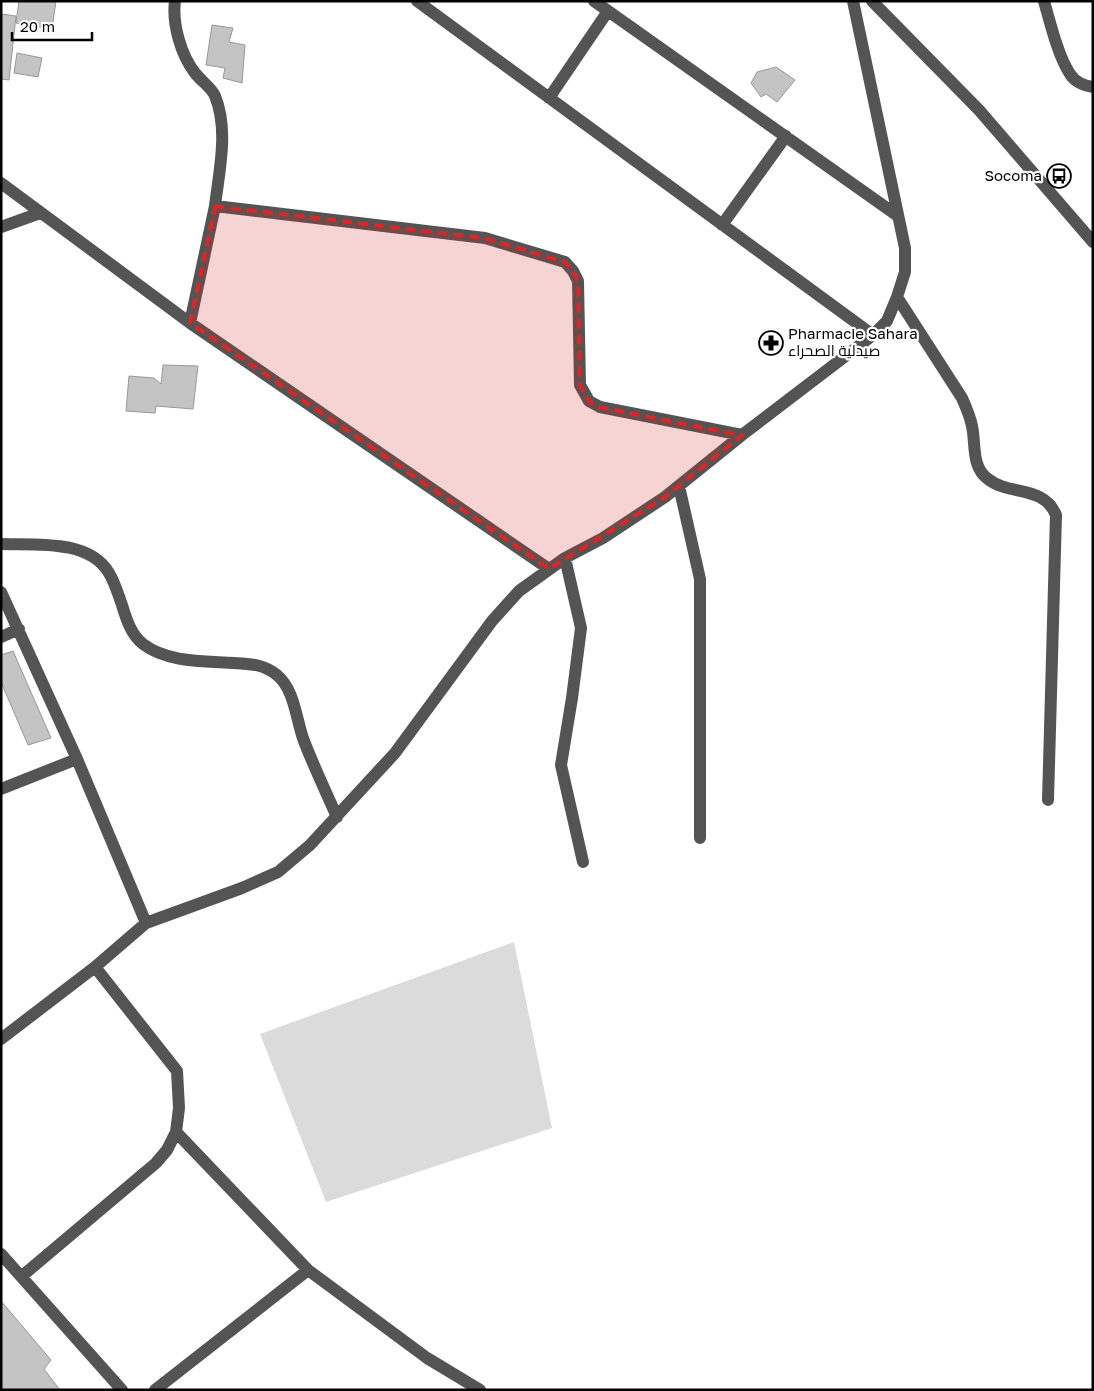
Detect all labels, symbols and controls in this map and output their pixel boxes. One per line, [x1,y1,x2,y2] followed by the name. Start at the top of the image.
[12,10,92,42] scale bar
[20,17,55,35] text: 20 m
[1046,163,1072,189] bus stop icon: Socoma
[984,166,1042,184] place label: Socoma
[788,324,918,360] place label: Pharmacie Sahara صيدلية الصحراء
[758,330,784,356] pharmacy icon: Pharmacie Sahara صيدلية الصحراء

